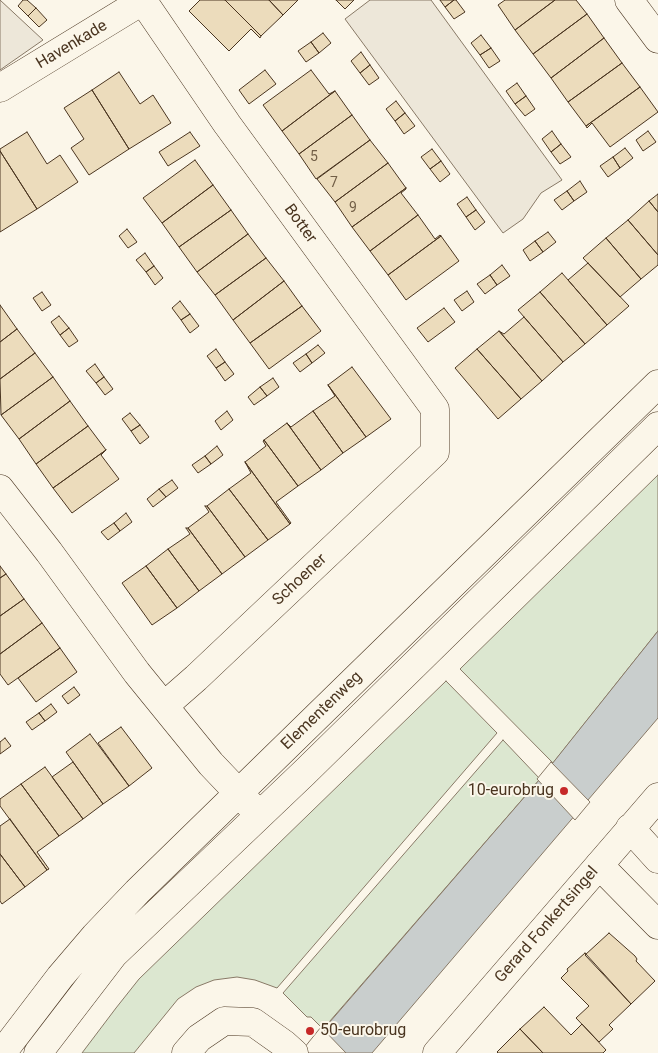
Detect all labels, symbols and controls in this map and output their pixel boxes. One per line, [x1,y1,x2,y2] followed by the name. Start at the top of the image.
[33,16,111,74] street label: Havenkade
[310,149,318,165] house number: 5
[330,175,338,191] house number: 7
[349,200,357,216] house number: 9
[279,201,321,247] street label: Botter
[269,550,331,610] street label: Schoener
[278,668,366,754] street label: Elementenweg
[468,781,554,801] place label: 10-eurobrug
[558,785,570,797] marker: 10-eurobrug
[491,863,603,987] street label: Gerard Fonkertsingel
[320,1021,406,1041] place label: 50-eurobrug
[304,1025,316,1037] marker: 50-eurobrug

